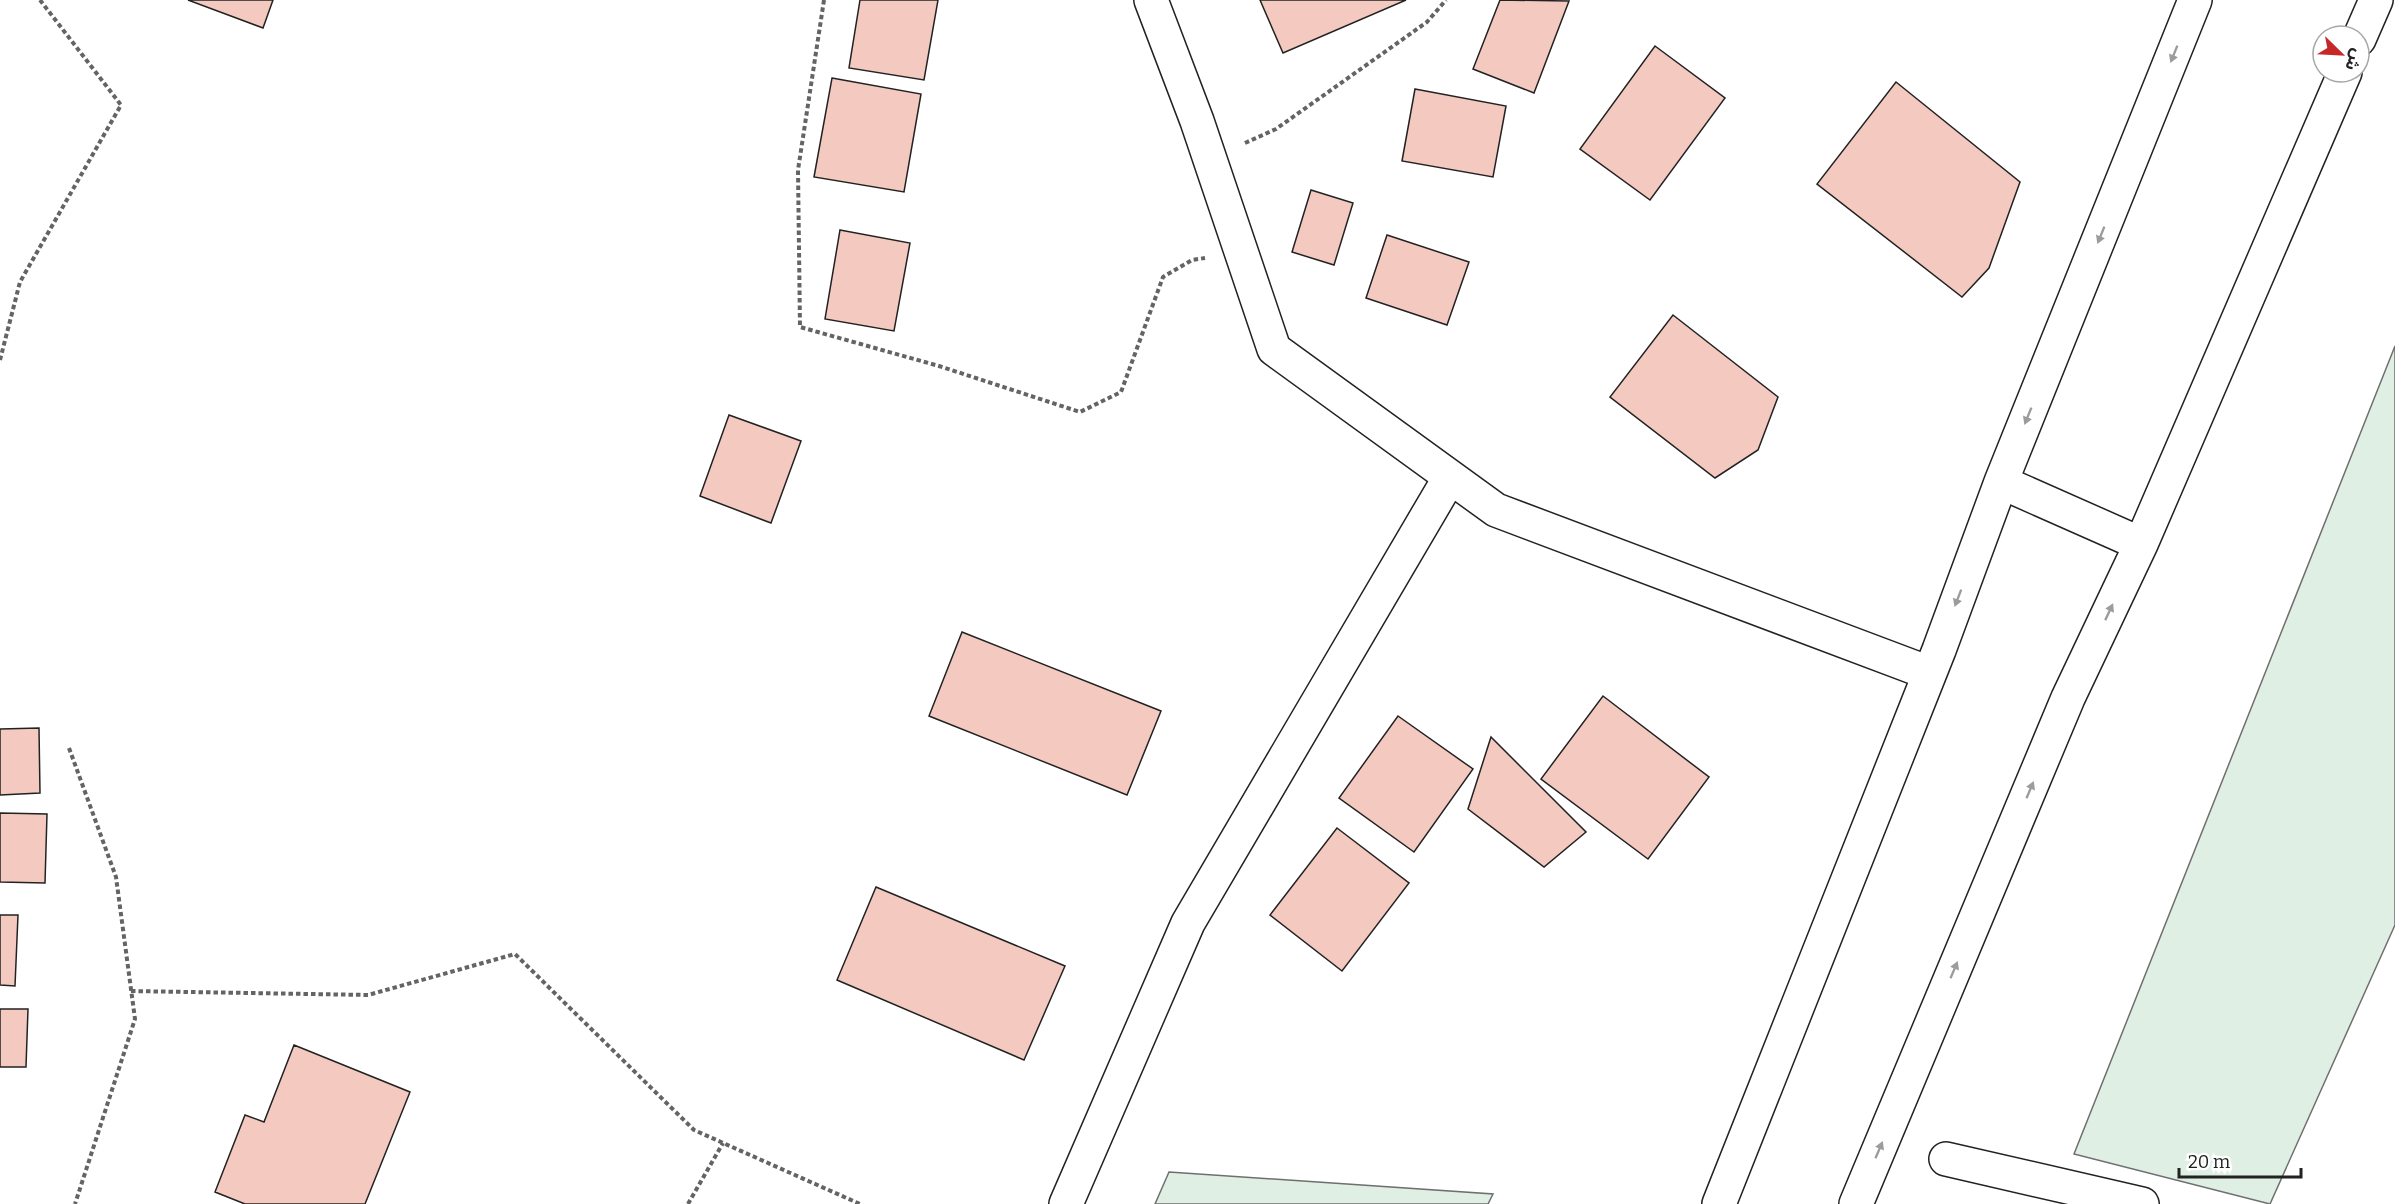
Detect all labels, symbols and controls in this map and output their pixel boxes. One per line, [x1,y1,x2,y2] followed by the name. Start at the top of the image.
[2311,24,2371,84] north arrow
[2169,46,2179,64] one-way arrow
[2341,46,2367,74] text: ش
[2096,226,2105,244] one-way arrow
[2023,407,2032,425] one-way arrow
[1953,589,1962,607] one-way arrow
[2104,604,2113,621] one-way arrow
[2025,782,2034,799] one-way arrow
[1950,961,1959,979] one-way arrow
[1875,1141,1884,1159] one-way arrow
[2179,1141,2300,1179] scale bar
[2188,1151,2230,1173] text: 20 m

